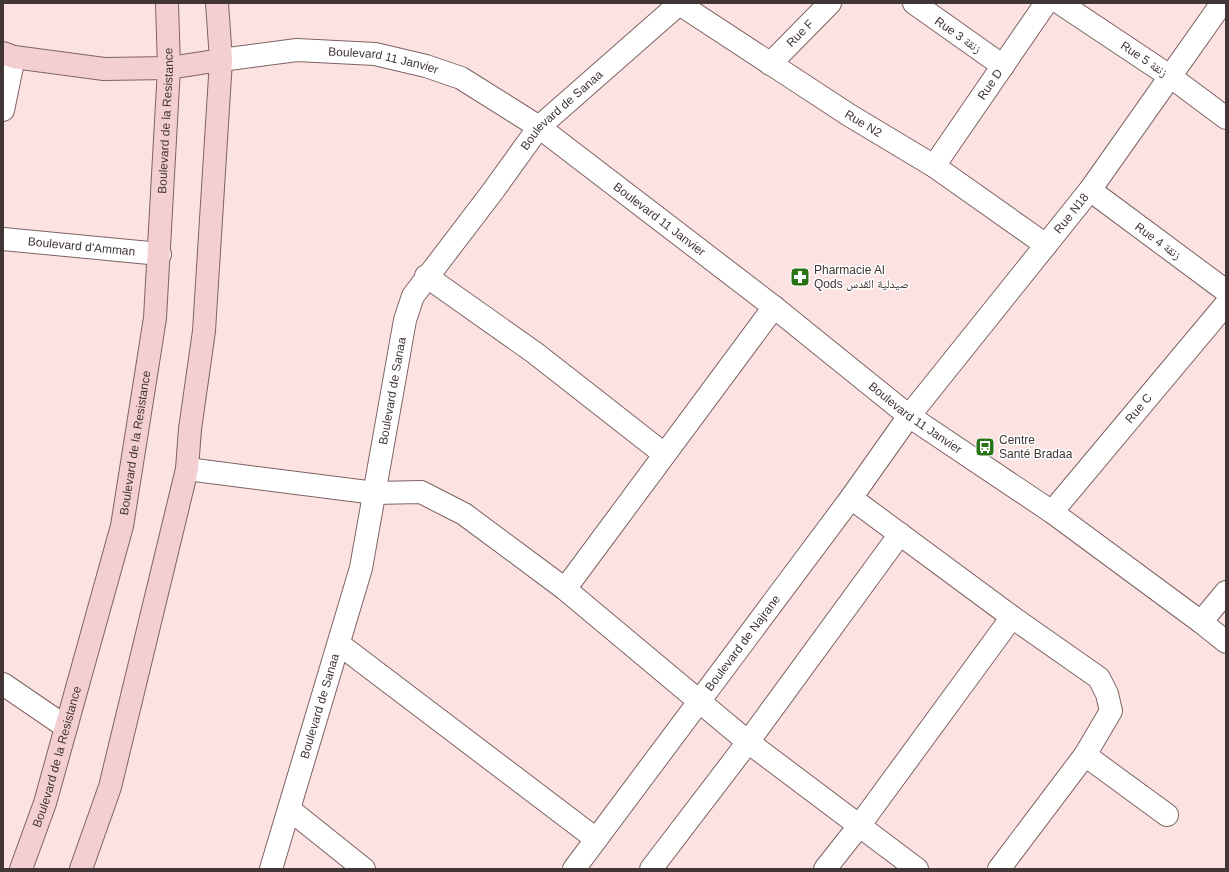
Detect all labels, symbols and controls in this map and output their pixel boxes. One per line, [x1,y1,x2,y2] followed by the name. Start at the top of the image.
[932,14,984,56] street label: Rue 3 زنقة
[784,17,817,50] street label: Rue F
[1118,38,1170,80] street label: Rue 5 زنقة
[328,45,440,77] street label: Boulevard 11 Janvier
[155,47,176,194] street label: Boulevard de la Resistance
[975,66,1006,102] street label: Rue D
[518,67,606,153] street label: Boulevard de Sanaa
[842,107,885,140] street label: Rue N2
[611,180,708,259] street label: Boulevard 11 Janvier
[1051,190,1092,236] street label: Rue N18
[1132,220,1184,263] street label: Rue 4 زنقة
[27,234,136,259] street label: Boulevard d'Amman
[814,263,909,291] place label: Pharmacie Al Qods صيدلية القدس
[789,266,811,288] pharmacy icon: Pharmacie Al Qods صيدلية القدس
[376,336,409,446] street label: Boulevard de Sanaa
[117,369,154,516] street label: Boulevard de la Resistance
[866,379,965,456] street label: Boulevard 11 Janvier
[1122,391,1155,426] street label: Rue C
[999,433,1073,461] place label: Centre Santé Bradaa
[974,436,996,458] bus stop icon: Centre Santé Bradaa
[702,592,783,694] street label: Boulevard de Najrane
[297,652,342,760] street label: Boulevard de Sanaa
[30,684,84,829] street label: Boulevard de la Resistance

